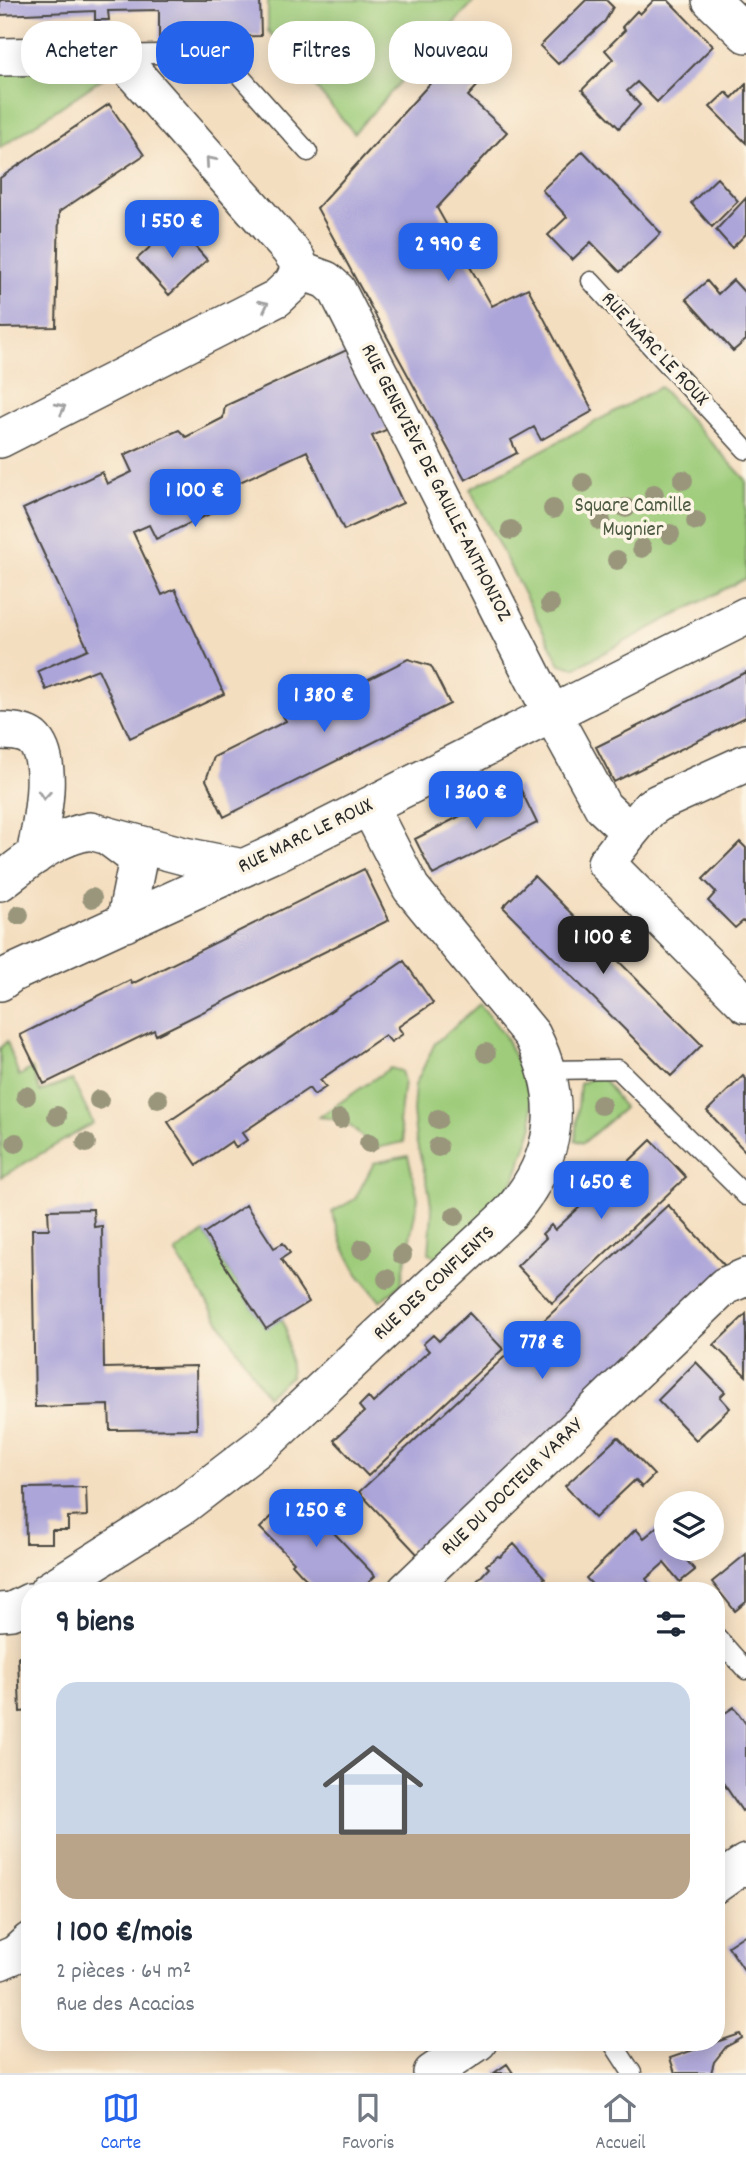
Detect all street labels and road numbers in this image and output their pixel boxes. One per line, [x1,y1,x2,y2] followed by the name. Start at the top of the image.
[593,286,715,414] street label: RUE MARC LE ROUX
[352,339,519,628] street label: RUE GENEVIÈVE DE GAULLE-ANTHONIOZ
[234,791,378,883] street label: RUE MARC LE ROUX
[367,1219,503,1349] street label: RUE DES CONFLENTS
[435,1411,592,1564] street label: RUE DU DOCTEUR VARAY

